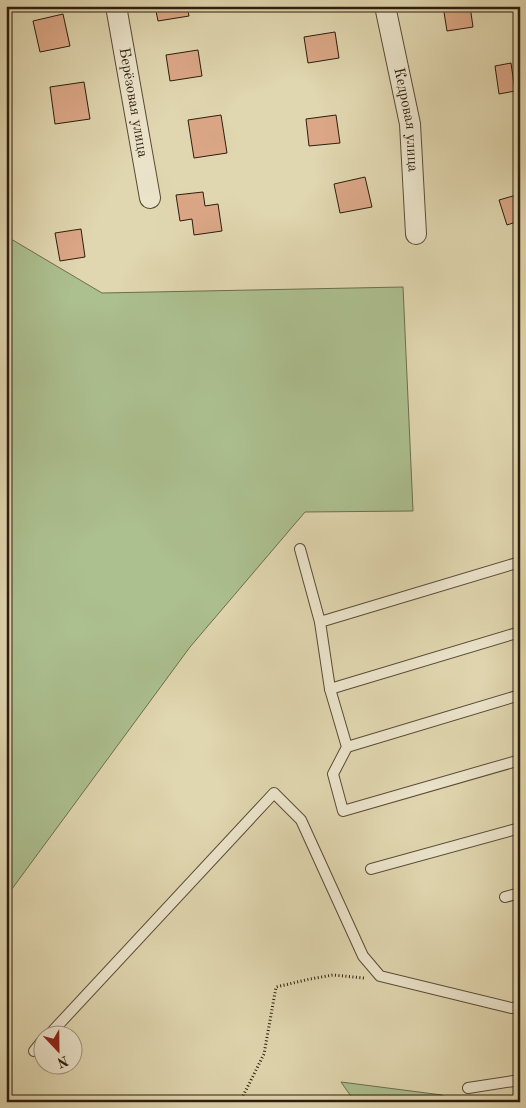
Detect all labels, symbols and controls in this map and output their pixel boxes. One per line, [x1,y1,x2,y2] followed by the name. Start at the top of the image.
[116,46,150,159] street label: Берёзовая улица
[391,66,420,173] street label: Кедровая улица
[32,1026,82,1076] north arrow
[55,1053,70,1070] text: N

